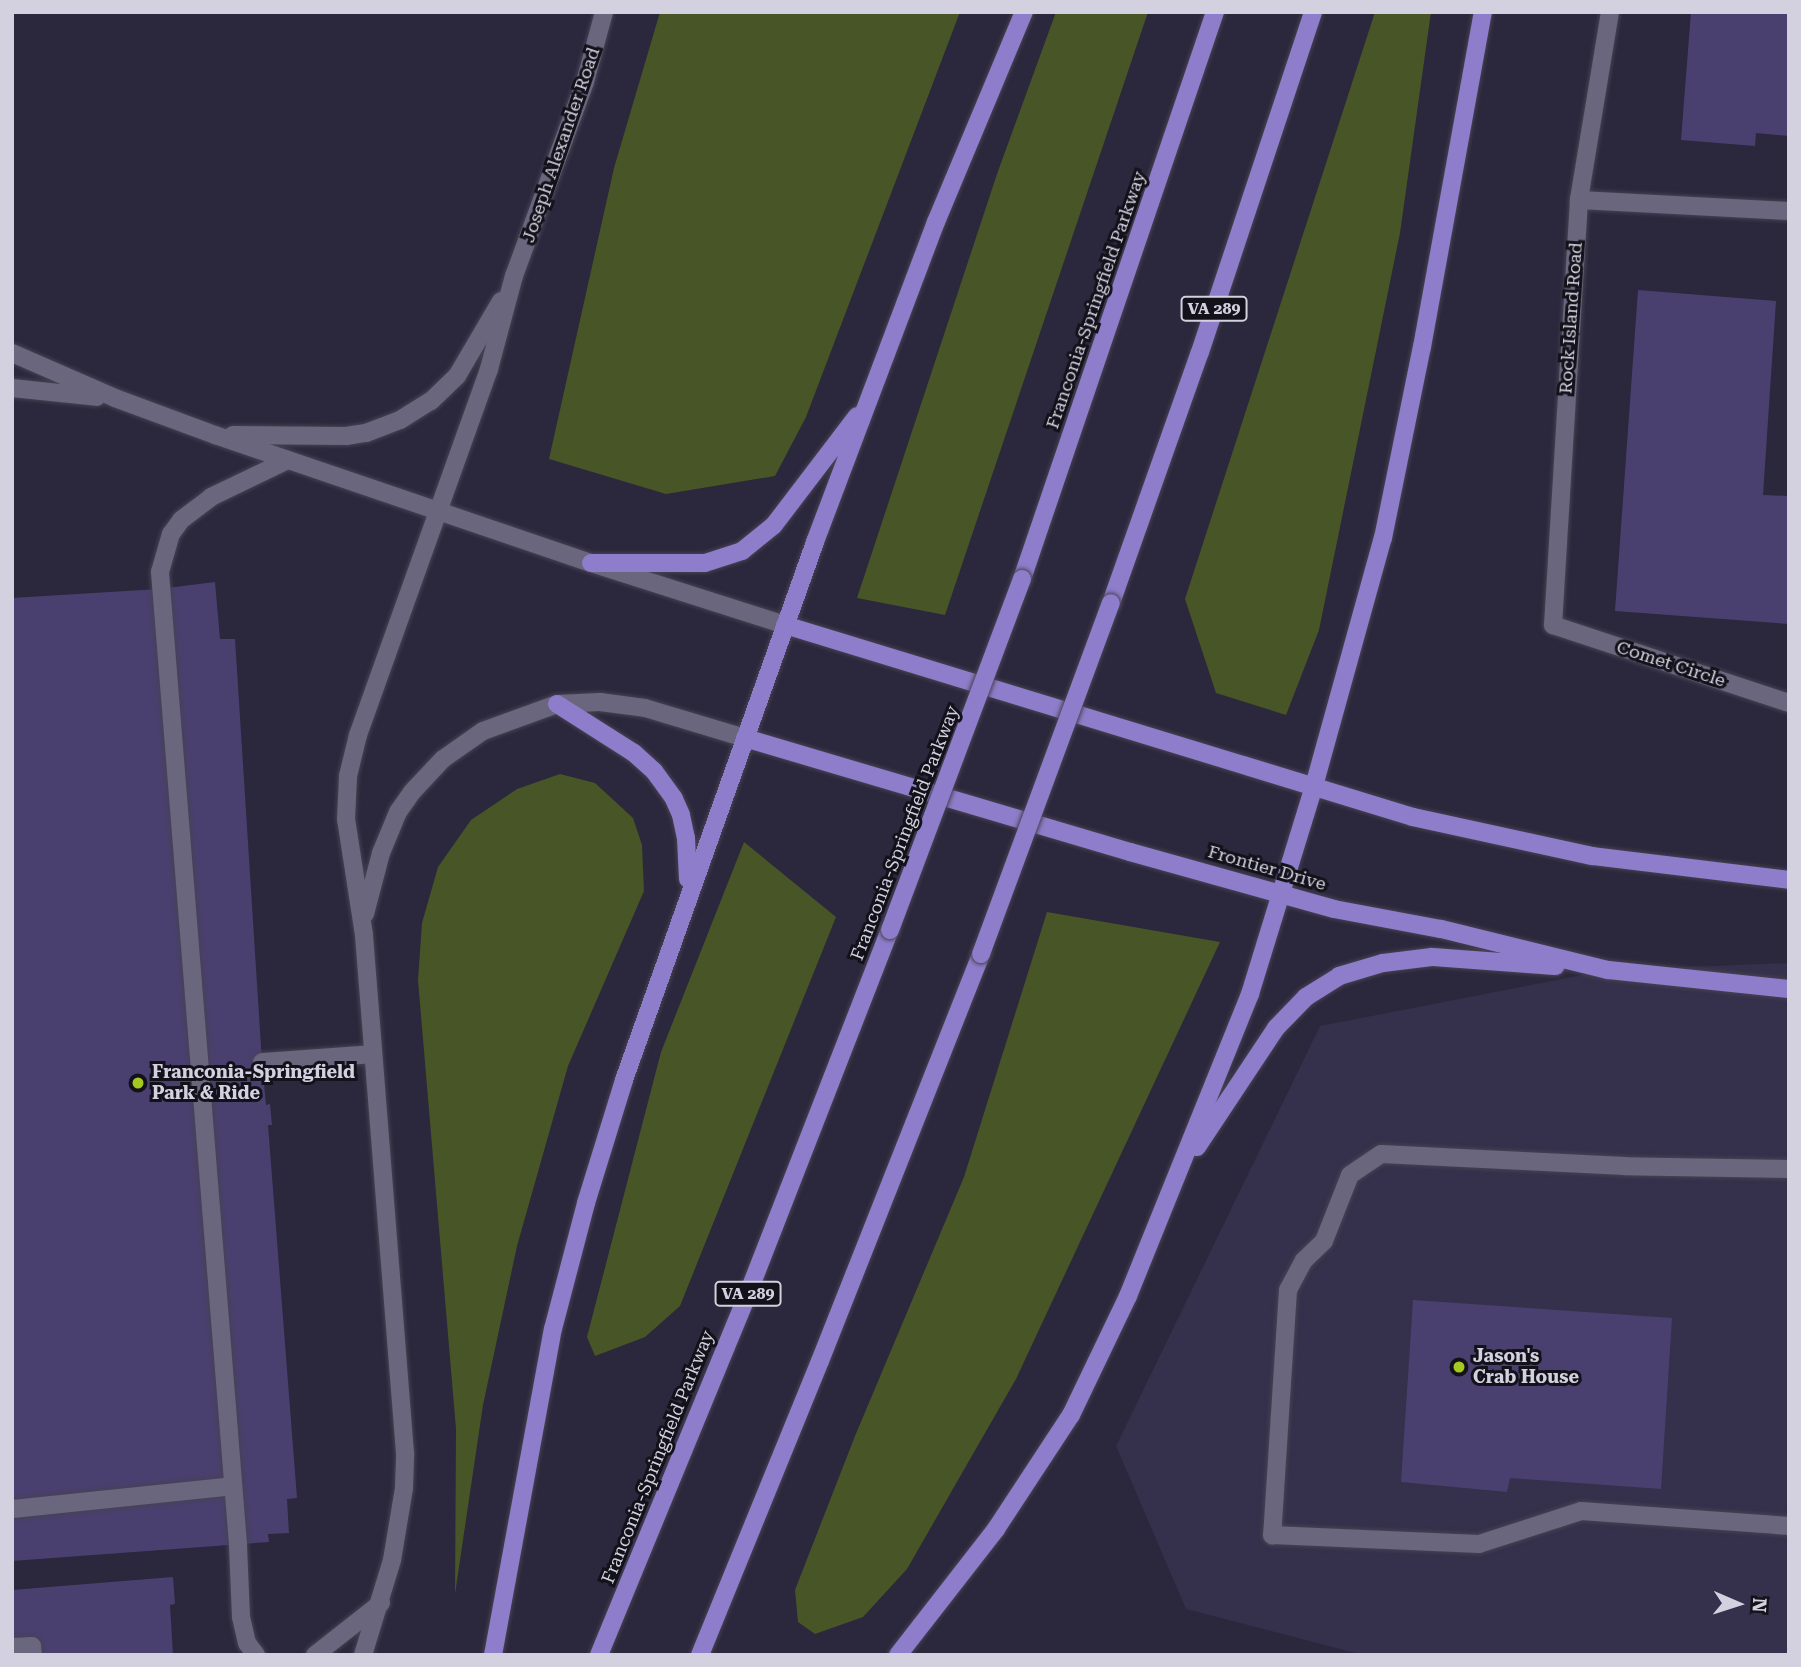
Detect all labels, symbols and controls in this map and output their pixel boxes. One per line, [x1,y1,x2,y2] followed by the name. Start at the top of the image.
[517,45,605,245] street label: Joseph Alexander Road
[1042,168,1150,432] street label: Franconia-Springfield Parkway
[1555,241,1587,395] street label: Rock Island Road
[1179,296,1249,322] road number: VA 289
[1614,636,1728,692] street label: Comet Circle
[846,703,964,963] street label: Franconia-Springfield Parkway
[1205,841,1329,895] street label: Frontier Drive
[152,1062,355,1104] place label: Franconia-Springfield Park & Ride
[130,1075,146,1091] marker: Franconia-Springfield Park & Ride
[713,1282,783,1306] road number: VA 289
[597,1327,719,1587] street label: Franconia-Springfield Parkway
[1473,1346,1579,1388] place label: Jason's Crab House
[1451,1359,1467,1375] marker: Jason's Crab House
[1703,1569,1773,1639] north arrow
[1748,1597,1771,1613] text: N

